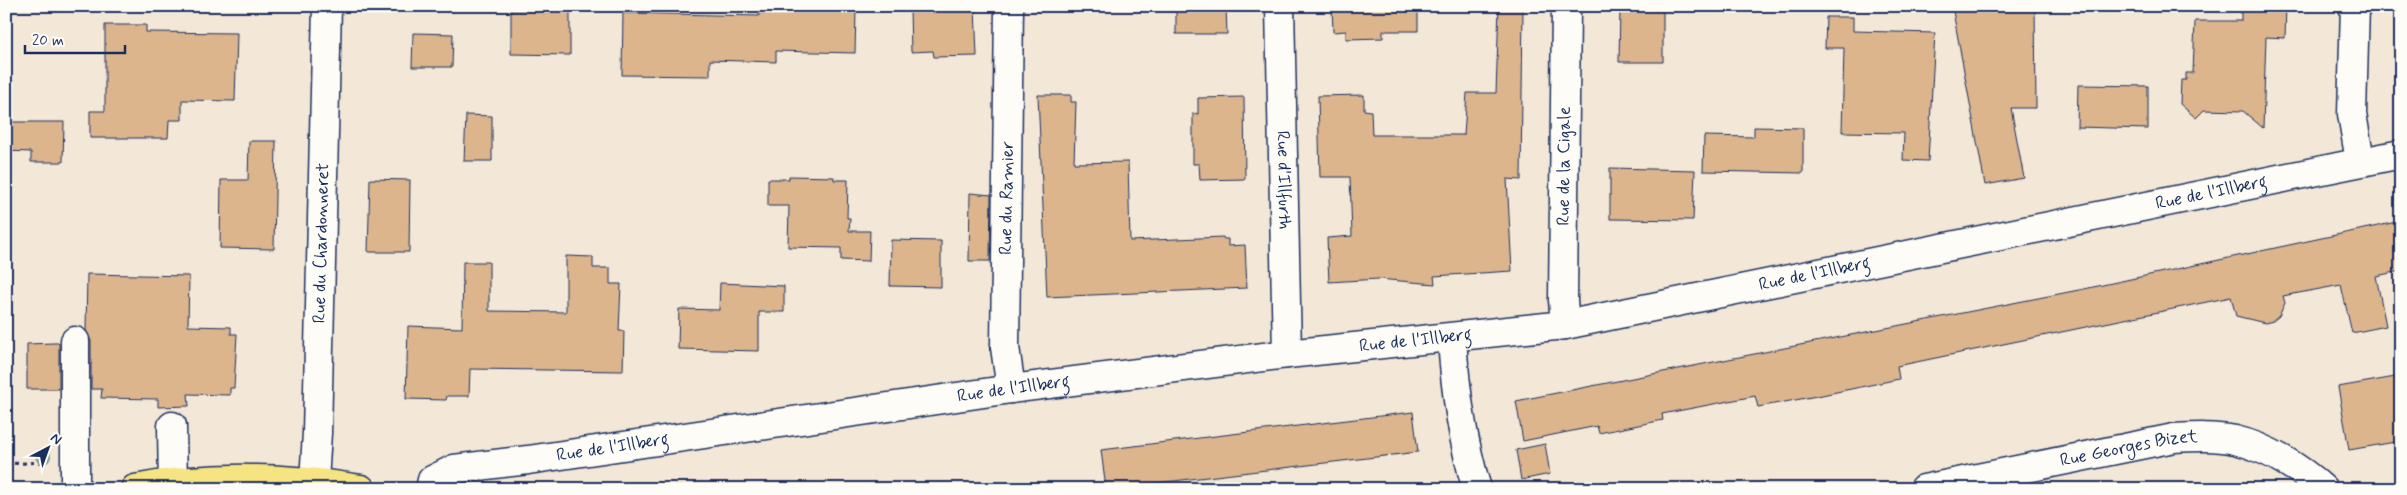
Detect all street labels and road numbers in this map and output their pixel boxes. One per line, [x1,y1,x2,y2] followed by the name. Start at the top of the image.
[1552,106,1577,226] street label: Rue de la Cigale
[1271,130,1296,230] street label: Rue d'Illfurth
[994,141,1020,255] street label: Rue du Ramier
[308,163,335,324] street label: Rue du Chardonneret
[2153,170,2270,216] street label: Rue de l'Illberg
[1757,251,1873,297] street label: Rue de l'Illberg
[1358,323,1473,358] street label: Rue de l'Illberg
[956,370,1071,409] street label: Rue de l'Illberg
[2058,425,2198,473] street label: Rue Georges Bizet
[555,427,671,468] street label: Rue de l'Illberg

